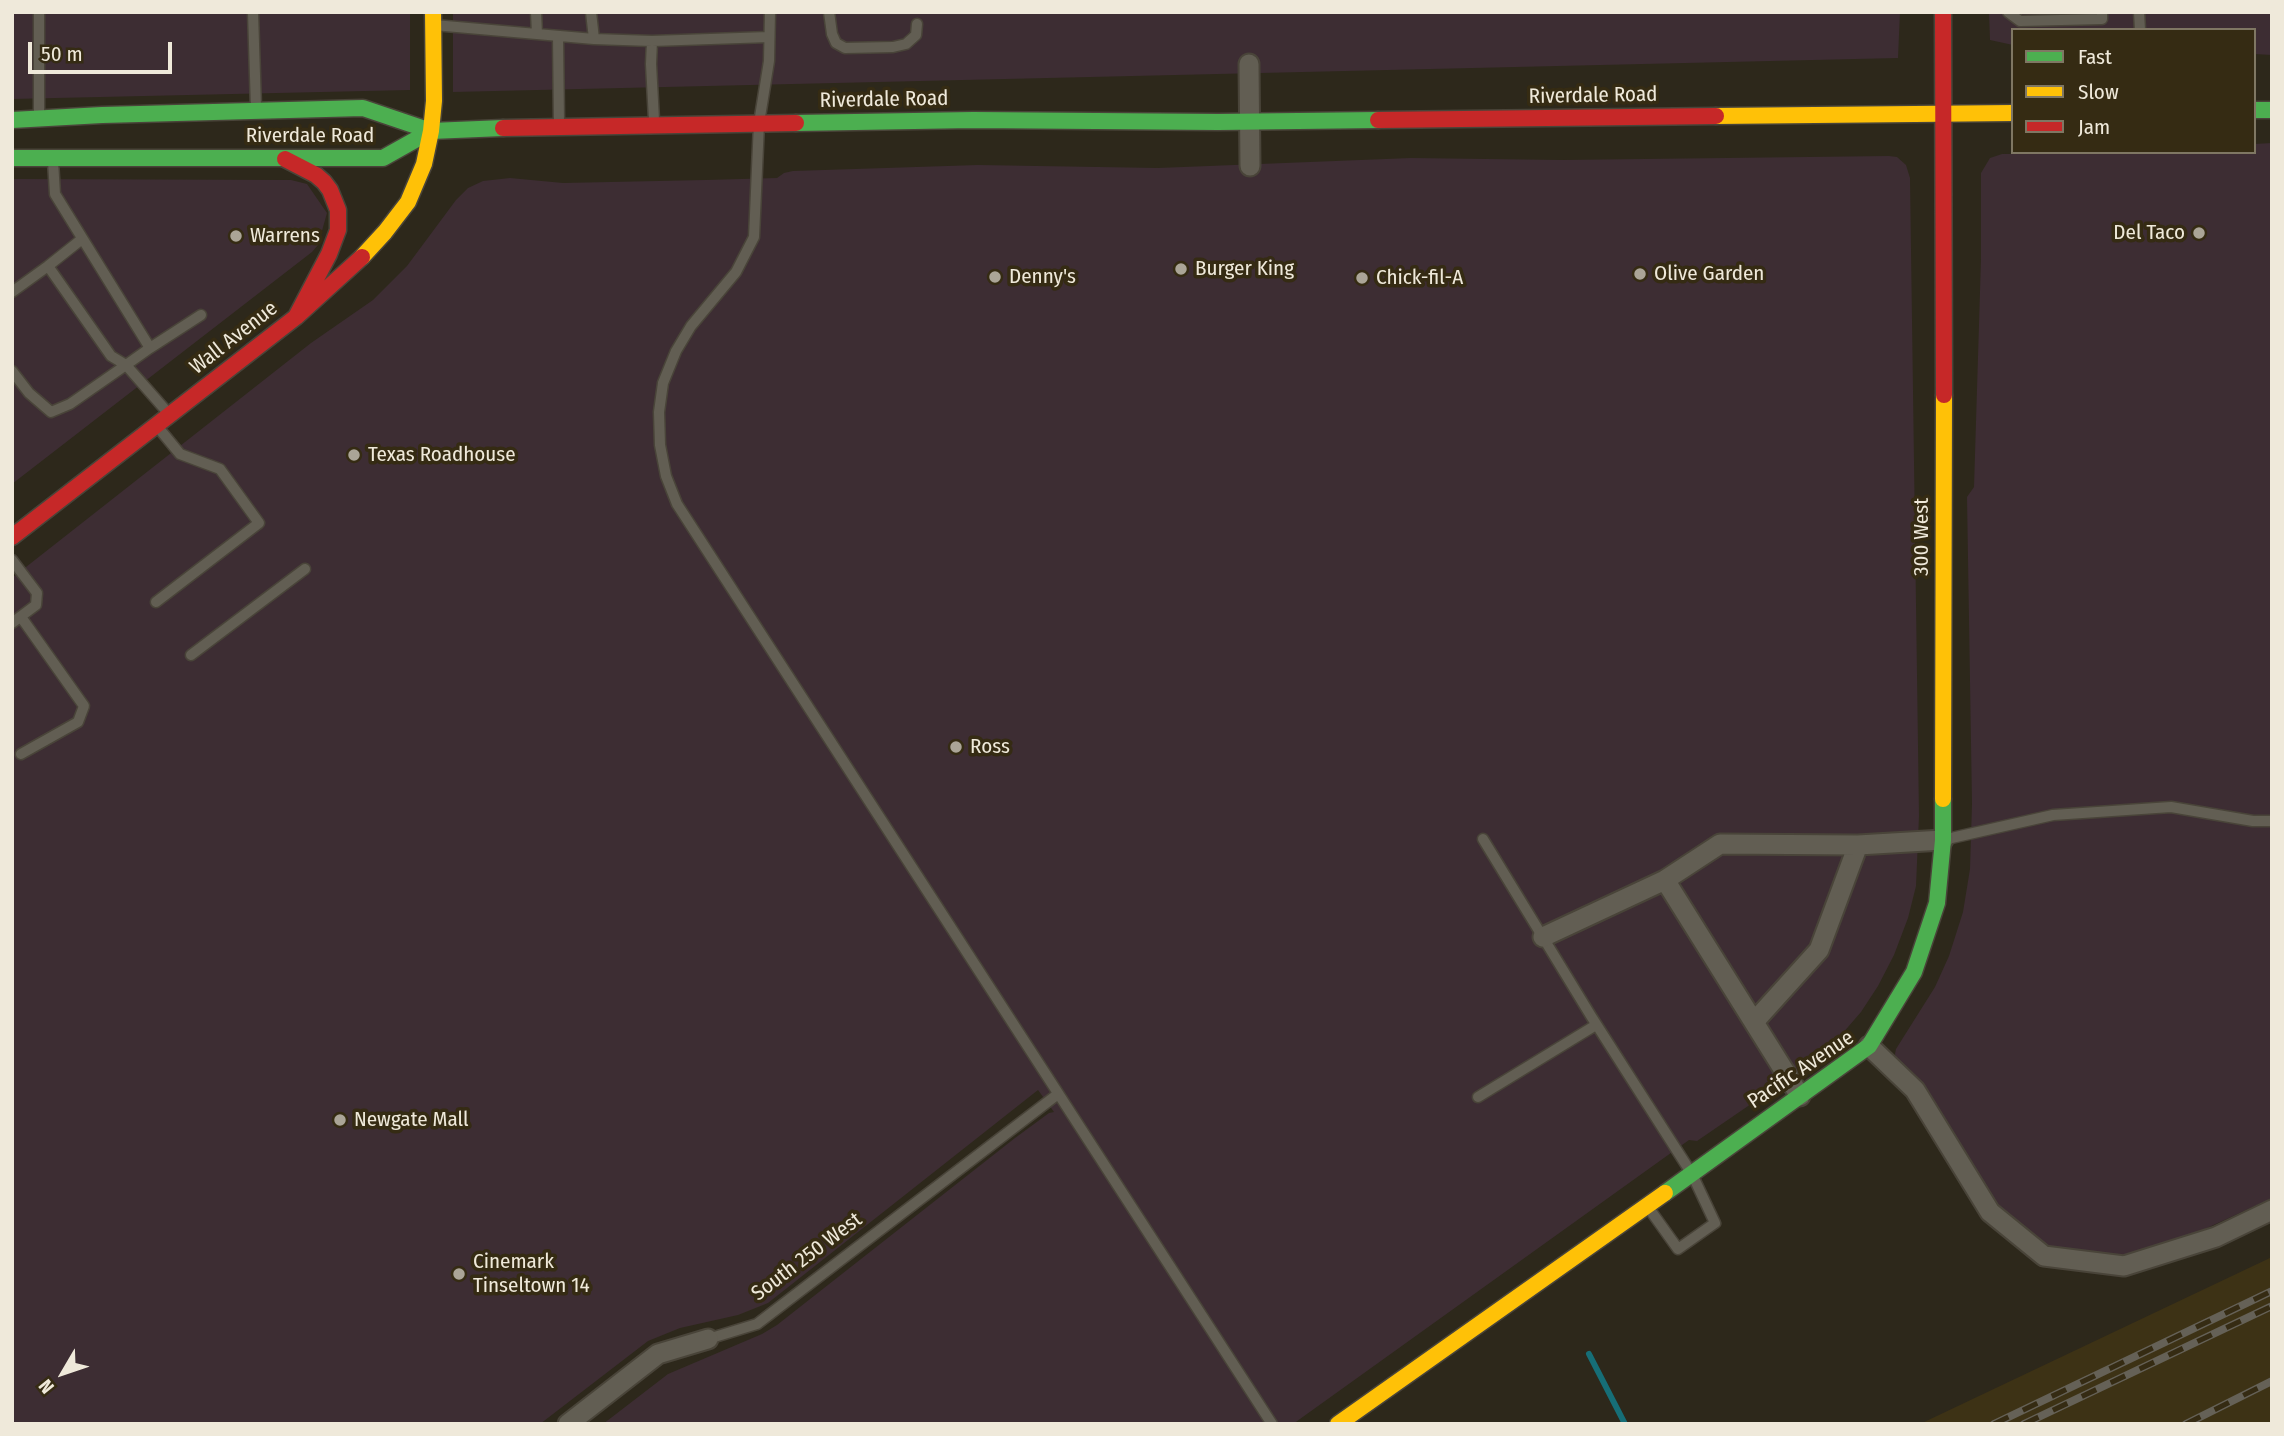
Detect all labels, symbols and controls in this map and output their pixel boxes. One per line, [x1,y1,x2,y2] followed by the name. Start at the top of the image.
[32,28,175,72] scale bar
[2011,28,2256,154] legend
[41,41,83,67] text: 50 m
[2078,44,2112,70] text: Fast
[2078,79,2119,105] text: Slow
[1528,82,1658,110] street label: Riverdale Road
[819,86,949,114] street label: Riverdale Road
[2078,114,2110,140] text: Jam
[246,123,374,149] street label: Riverdale Road
[2113,220,2185,246] place label: Del Taco
[250,223,320,249] place label: Warrens
[2191,225,2207,241] marker: Del Taco
[228,228,244,244] marker: Warrens
[1195,256,1294,282] place label: Burger King
[1173,261,1189,277] marker: Burger King
[1654,261,1764,287] place label: Olive Garden
[1009,264,1076,290] place label: Denny's
[1376,265,1463,291] place label: Chick-fil-A
[1632,266,1648,282] marker: Olive Garden
[987,269,1003,285] marker: Denny's
[1354,270,1370,286] marker: Chick-fil-A
[185,296,283,380] street label: Wall Avenue
[368,442,516,468] place label: Texas Roadhouse
[346,447,362,463] marker: Texas Roadhouse
[1909,498,1935,576] street label: 300 West
[970,734,1010,760] place label: Ross
[948,739,964,755] marker: Ross
[1743,1025,1859,1115] street label: Pacific Avenue
[354,1107,469,1133] place label: Newgate Mall
[332,1112,348,1128] marker: Newgate Mall
[747,1207,867,1307] street label: South 250 West
[473,1249,590,1299] place label: Cinemark Tinseltown 14
[451,1266,467,1282] marker: Cinemark Tinseltown 14
[28,1338,98,1408] north arrow
[34,1375,59,1398] text: N

